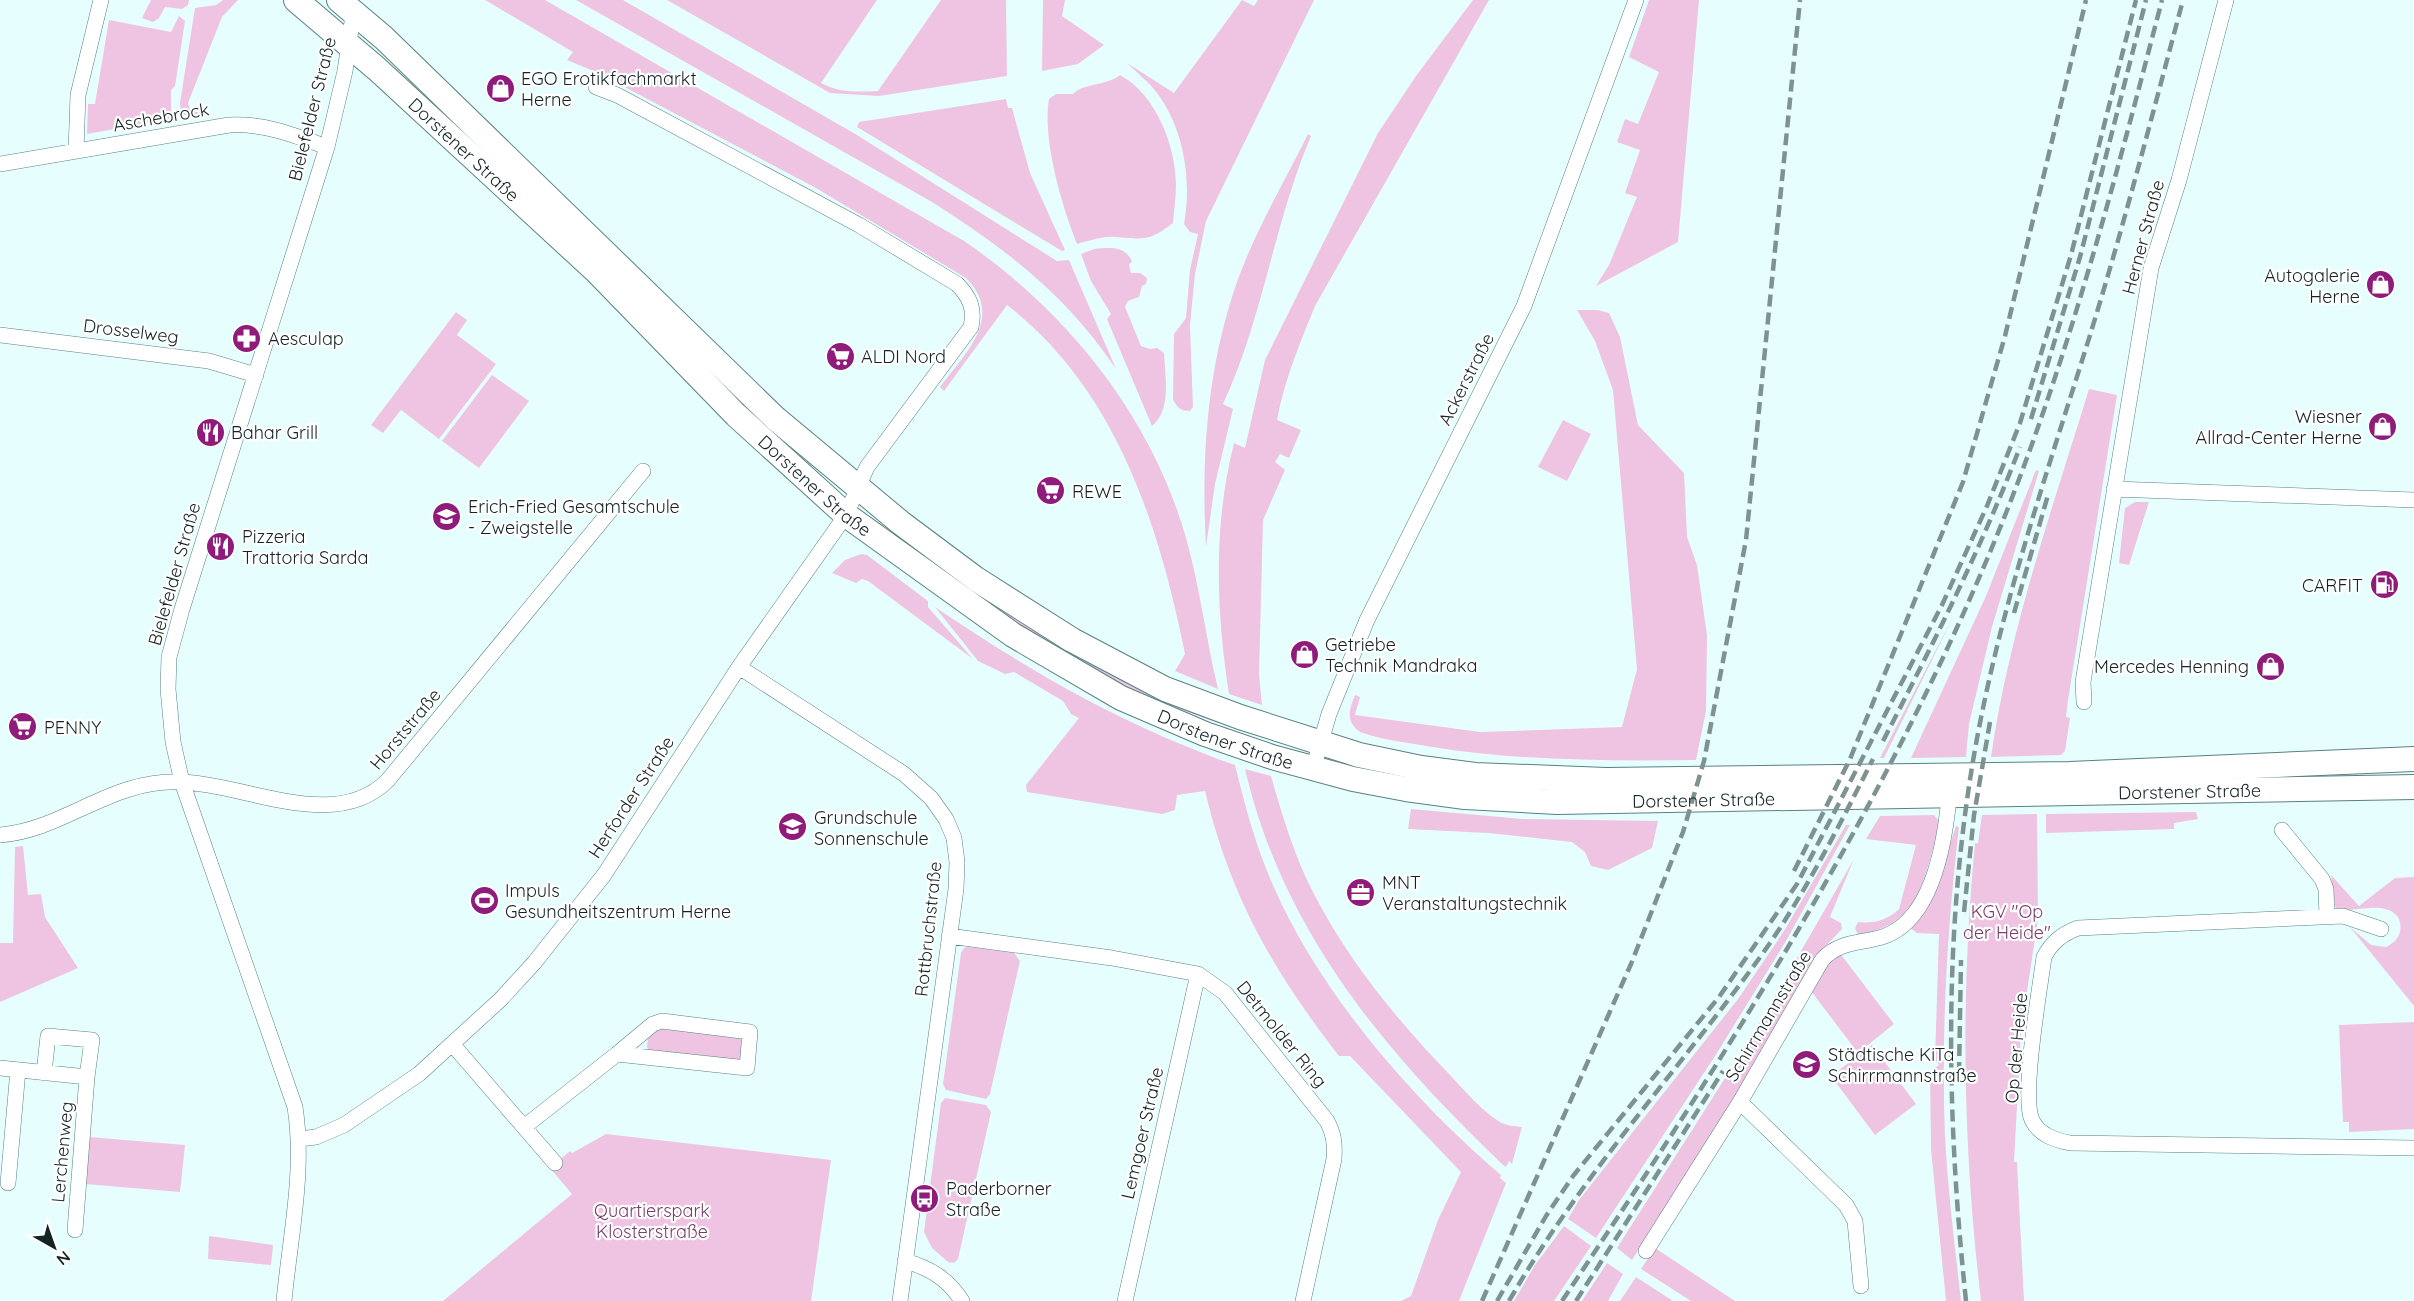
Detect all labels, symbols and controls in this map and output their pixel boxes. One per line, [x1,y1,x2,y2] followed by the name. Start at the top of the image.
[283,35,341,183] street label: Bielefelder Straße
[521,67,697,111] place label: EGO Erotikfachmarkt Herne
[484,72,516,104] shop icon: EGO Erotikfachmarkt Herne
[404,92,525,206] street label: Dorstener Straße
[111,97,211,137] street label: Aschebrock
[2117,177,2169,297] street label: Herner Straße
[2264,264,2360,308] place label: Autogalerie Herne
[2365,269,2397,301] shop icon: Autogalerie Herne
[82,314,180,348] street label: Drosselweg
[231,322,263,354] pharmacy icon: Aesculap
[268,327,344,350] place label: Aesculap
[1433,329,1499,429] street label: Ackerstraße
[824,340,856,372] supermarket icon: ALDI Nord
[861,345,946,368] place label: ALDI Nord
[2196,405,2362,449] place label: Wiesner Allrad-Center Herne
[2367,410,2399,442] shop icon: Wiesner Allrad-Center Herne
[194,416,226,448] restaurant icon: Bahar Grill
[231,421,318,444] place label: Bahar Grill
[754,430,876,541] street label: Dorstener Straße
[1035,475,1067,507] supermarket icon: REWE
[1072,480,1122,503] place label: REWE
[468,495,680,539] place label: Erich-Fried Gesamtschule - Zweigstelle
[143,500,205,648] street label: Bielefelder Straße
[431,500,463,532] school or university icon: Erich-Fried Gesamtschule - Zweigstelle
[242,525,368,569] place label: Pizzeria Trattoria Sarda
[205,530,237,562] restaurant icon: Pizzeria Trattoria Sarda
[2368,569,2400,601] fuel station icon: CARFIT
[2302,574,2363,597] place label: CARFIT
[1325,633,1477,677] place label: Getriebe Technik Mandraka
[1288,638,1320,670] shop icon: Getriebe Technik Mandraka
[2254,650,2286,682] shop icon: Mercedes Henning
[2094,655,2249,678] place label: Mercedes Henning
[364,684,446,774] street label: Horststraße
[1154,704,1296,774] street label: Dorstener Straße
[7,711,39,743] supermarket icon: PENNY
[44,716,101,739] place label: PENNY
[583,732,679,862] street label: Herforder Straße
[2118,778,2261,804] street label: Dorstener Straße
[1632,787,1775,812] street label: Dorstener Straße
[814,806,929,850] place label: Grundschule Sonnenschule
[777,811,809,843] school or university icon: Grundschule Sonnenschule
[909,860,947,998] street label: Rottbruchstraße
[1382,871,1567,915] place label: MNT Veranstaltungstechnik
[1345,876,1377,908] office icon: MNT Veranstaltungstechnik
[505,879,731,923] place label: Impuls Gesundheitszentrum Herne
[468,884,500,916] sports icon: Impuls Gesundheitszentrum Herne
[1963,900,2051,944] park label: KGV "Op der Heide"
[1720,946,1816,1086] street label: Schirrmannstraße
[1232,976,1332,1092] street label: Detmolder Ring
[2000,992,2032,1104] street label: Op der Heide
[1828,1043,1977,1087] place label: Städtische KiTa Schirrmannstraße
[1791,1048,1823,1080] school or university icon: Städtische KiTa Schirrmannstraße
[1116,1065,1168,1201] street label: Lemgoer Straße
[46,1101,78,1203] street label: Lerchenweg
[946,1177,1052,1221] place label: Paderborner Straße
[909,1182,941,1214] bus stop icon: Paderborner Straße
[594,1199,710,1243] park label: Quartierspark Klosterstraße
[24,1217,84,1277] north arrow
[53,1247,75,1270] text: N

